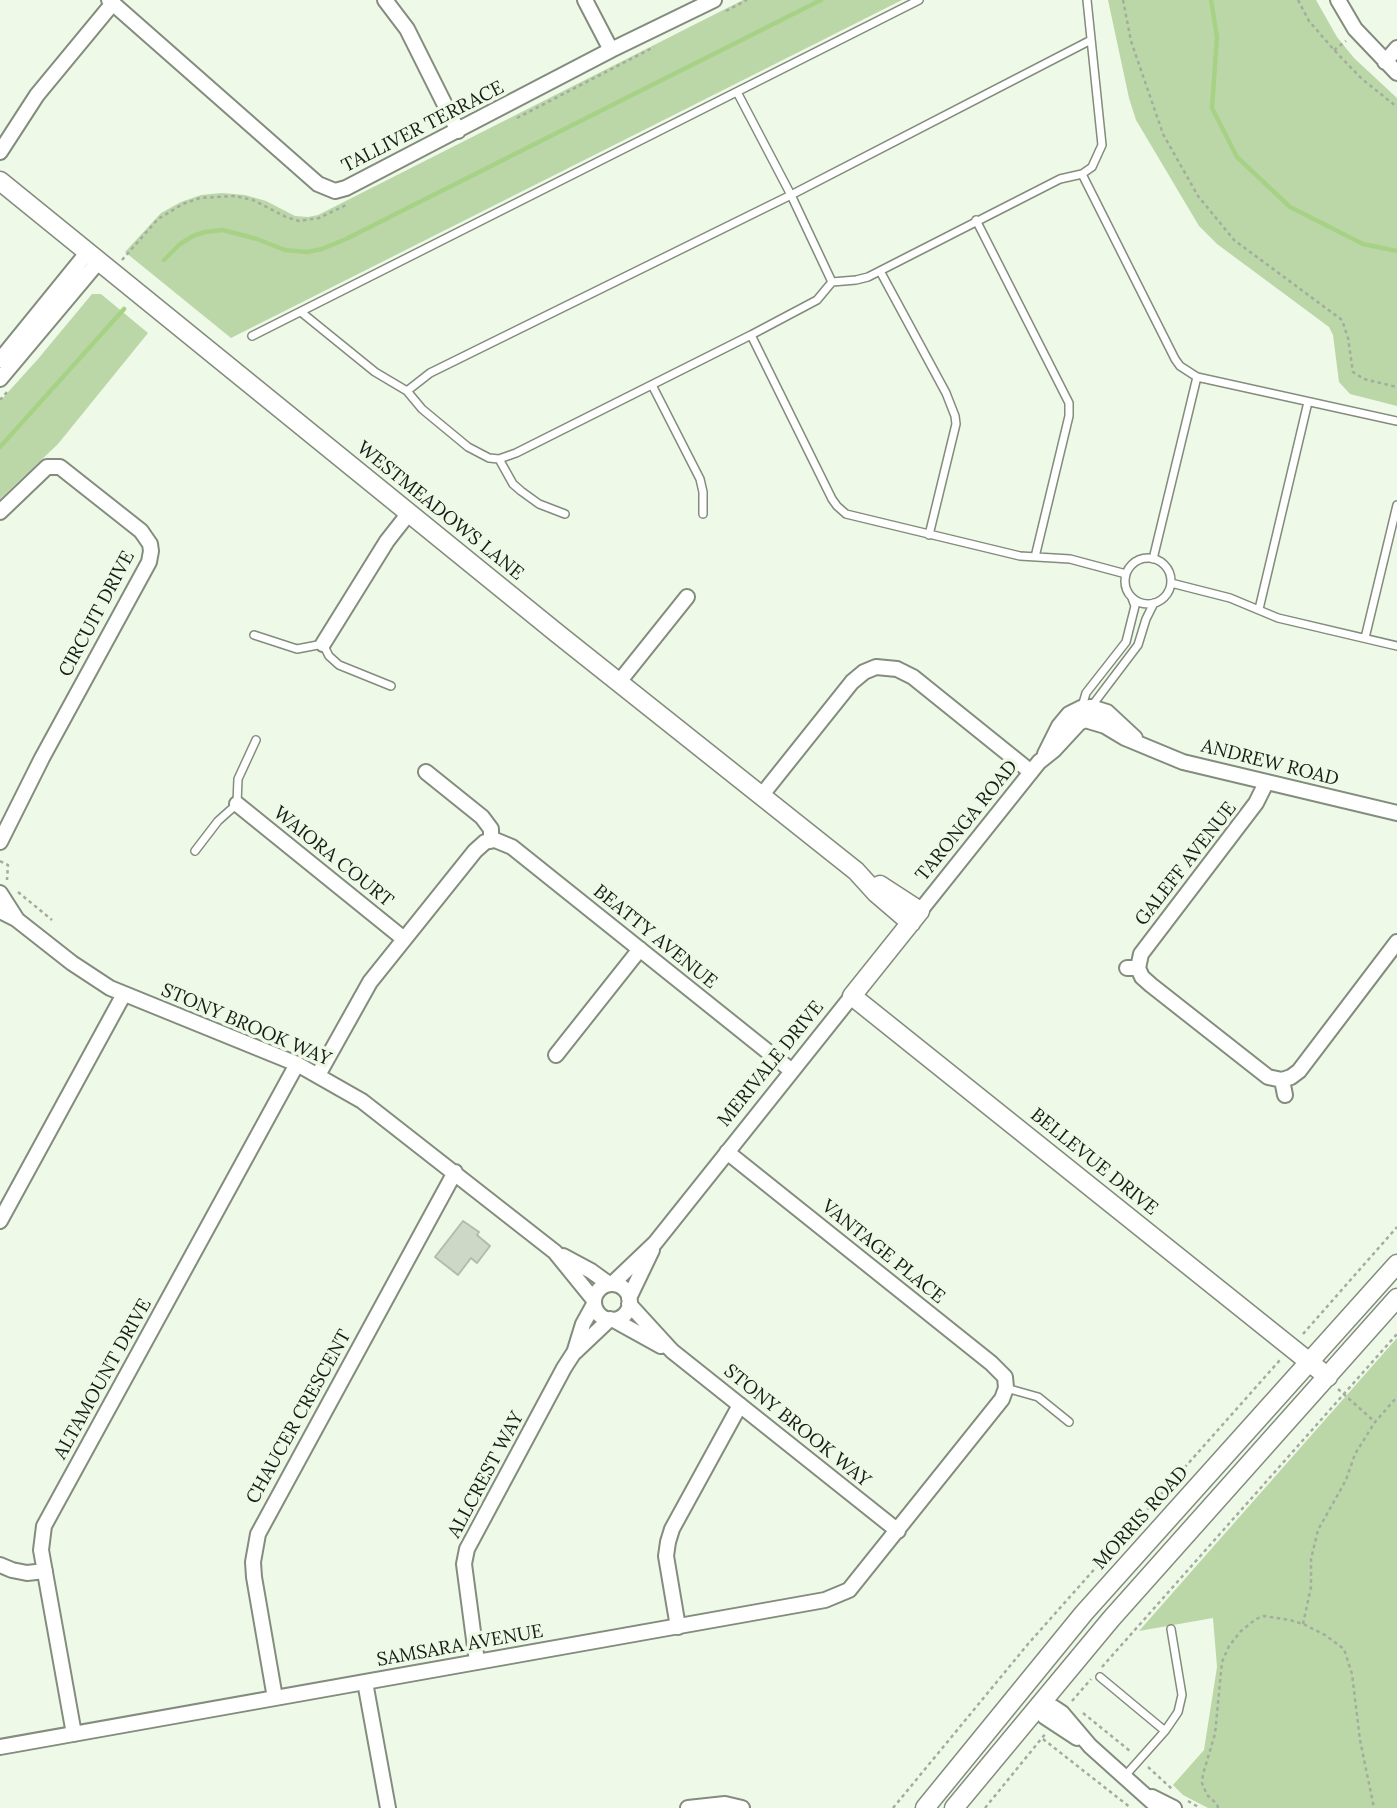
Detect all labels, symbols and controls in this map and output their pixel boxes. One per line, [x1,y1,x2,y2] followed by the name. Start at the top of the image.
[338,76,508,178] street label: TALLIVER TERRACE
[352,437,528,585] street label: WESTMEADOWS LANE
[54,547,140,681] street label: CIRCUIT DRIVE
[1199,735,1341,791] street label: ANDREW ROAD
[911,756,1023,886] street label: TARONGA ROAD
[1131,798,1241,930] street label: GALEFF AVENUE
[269,802,397,912] street label: WAIORA COURT
[589,880,721,994] street label: BEATTY AVENUE
[158,979,334,1071] street label: STONY BROOK WAY
[713,996,829,1132] street label: MERIVALE DRIVE
[1026,1104,1162,1220] street label: BELLEVUE DRIVE
[817,1195,949,1309] street label: VANTAGE PLACE
[49,1295,157,1463] street label: ALTAMOUNT DRIVE
[242,1326,356,1508] street label: CHAUCER CRESCENT
[719,1360,875,1492] street label: STONY BROOK WAY
[443,1408,529,1542] street label: ALLCREST WAY
[1089,1462,1193,1574] street label: MORRIS ROAD
[375,1620,545,1672] street label: SAMSARA AVENUE

